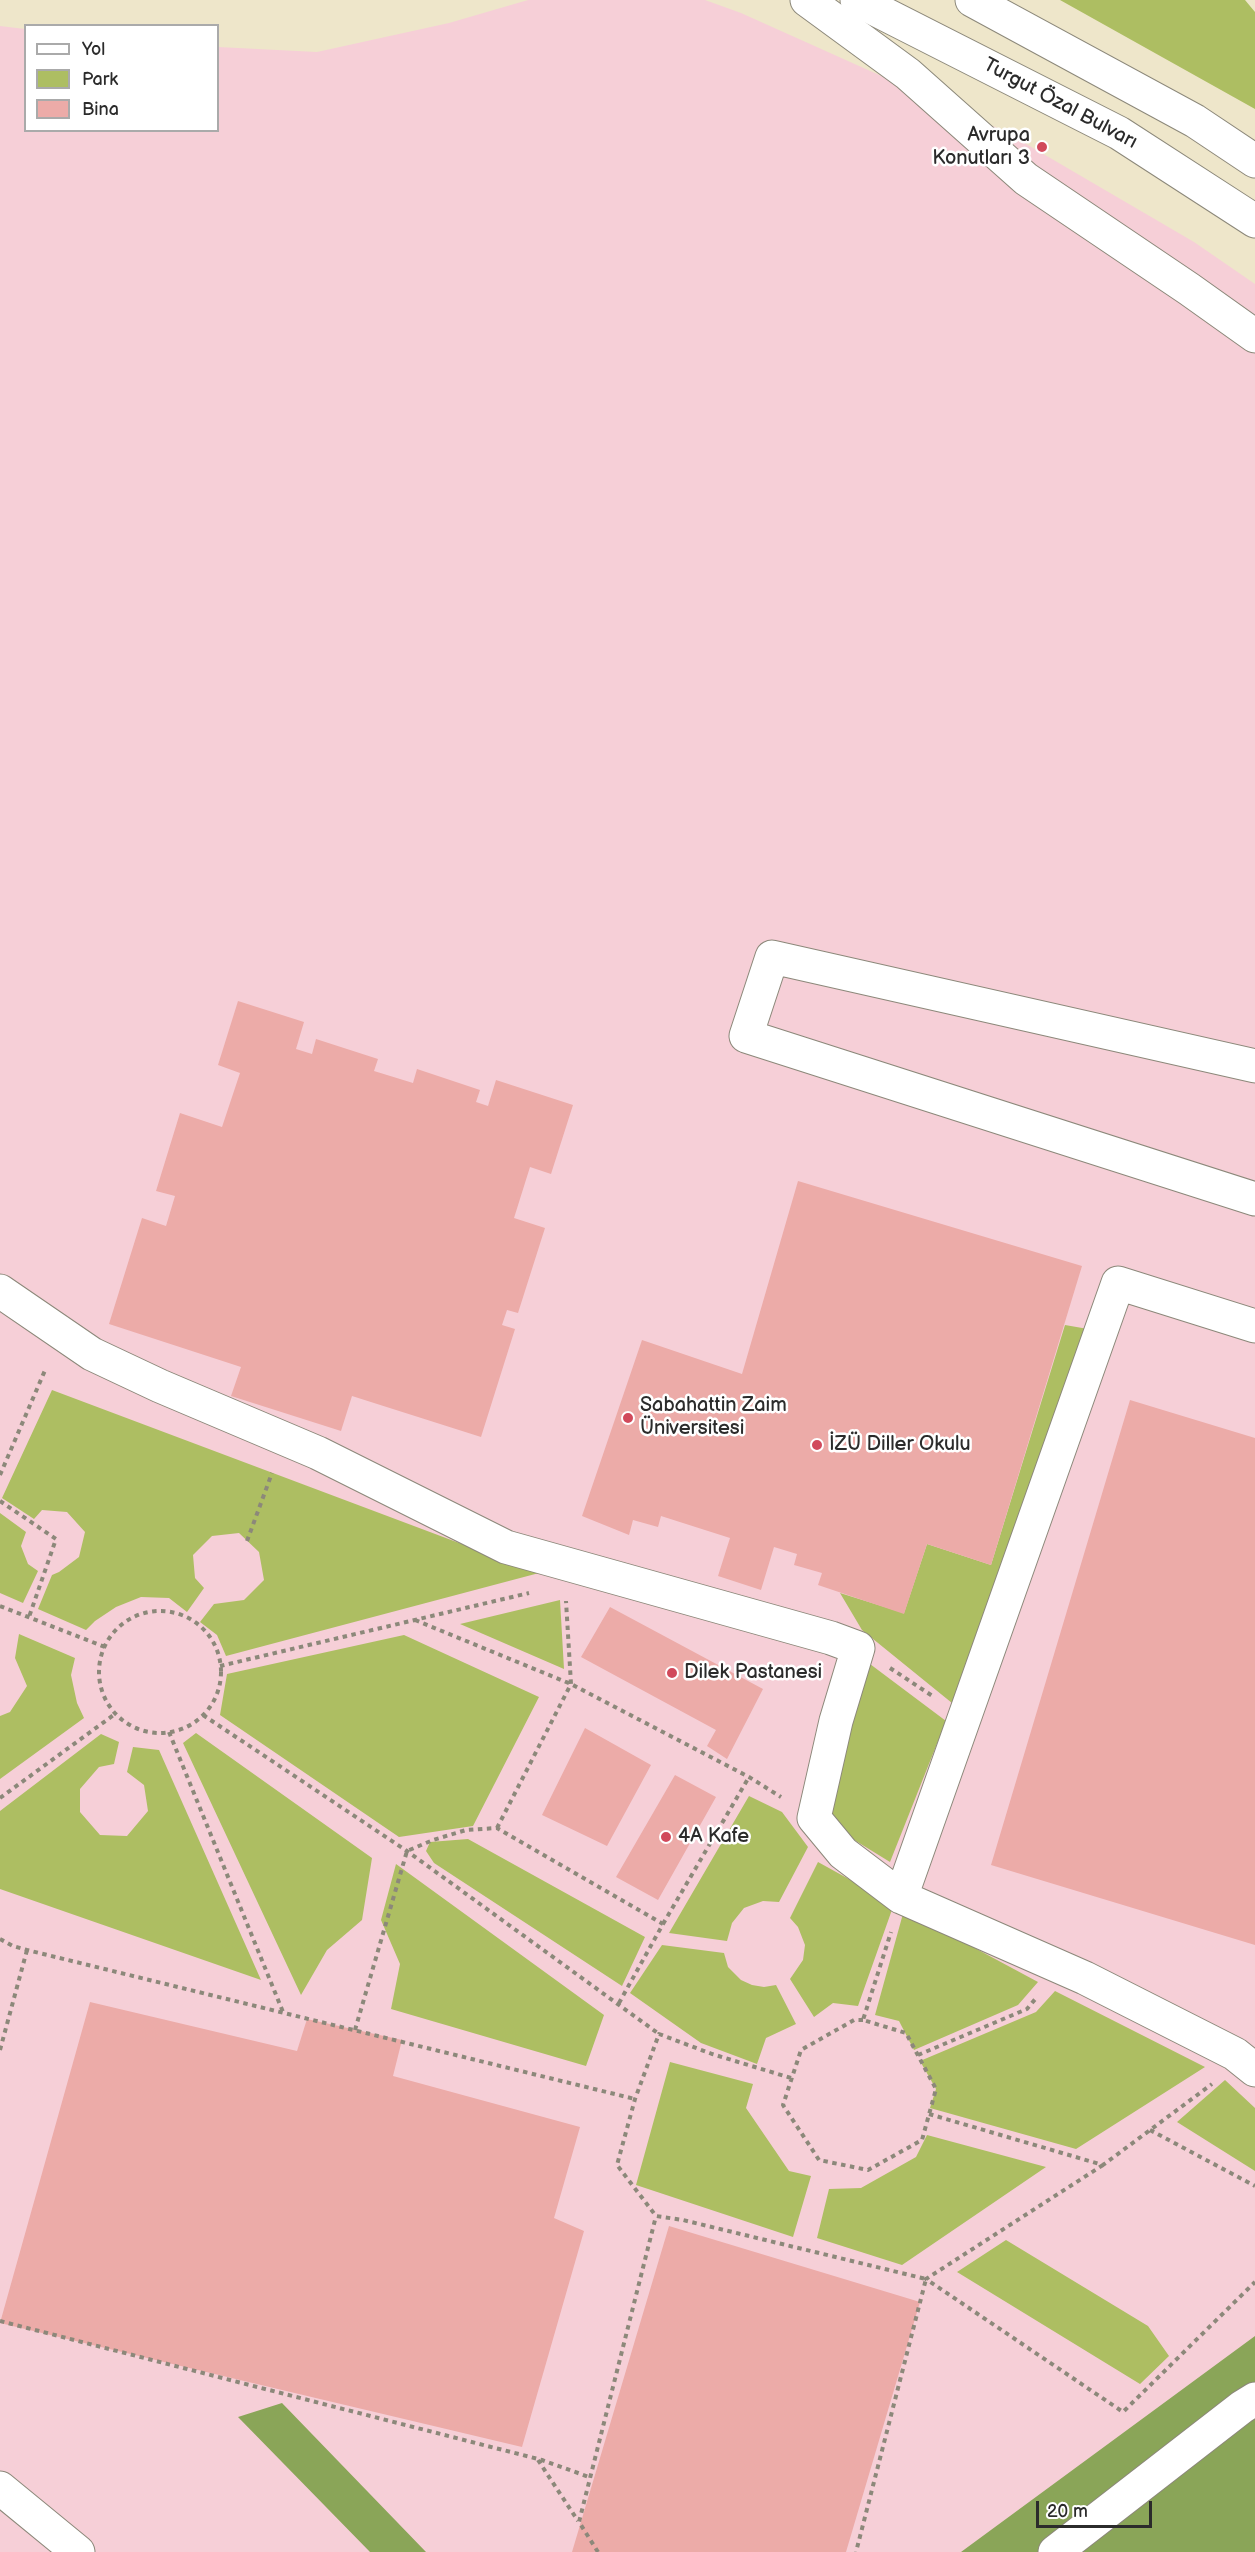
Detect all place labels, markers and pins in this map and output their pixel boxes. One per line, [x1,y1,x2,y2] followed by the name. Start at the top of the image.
[932,124,1030,171] place label: Avrupa Konutları 3
[1035,140,1049,154] marker: Avrupa Konutları 3
[640,1394,787,1441] place label: Sabahattin Zaim Üniversitesi
[621,1411,635,1425] marker: Sabahattin Zaim Üniversitesi
[829,1433,971,1457] place label: İZÜ Diller Okulu
[810,1438,824,1452] marker: İZÜ Diller Okulu
[684,1661,822,1685] place label: Dilek Pastanesi
[665,1666,679,1680] marker: Dilek Pastanesi
[678,1825,749,1849] place label: 4A Kafe
[659,1830,673,1844] marker: 4A Kafe

